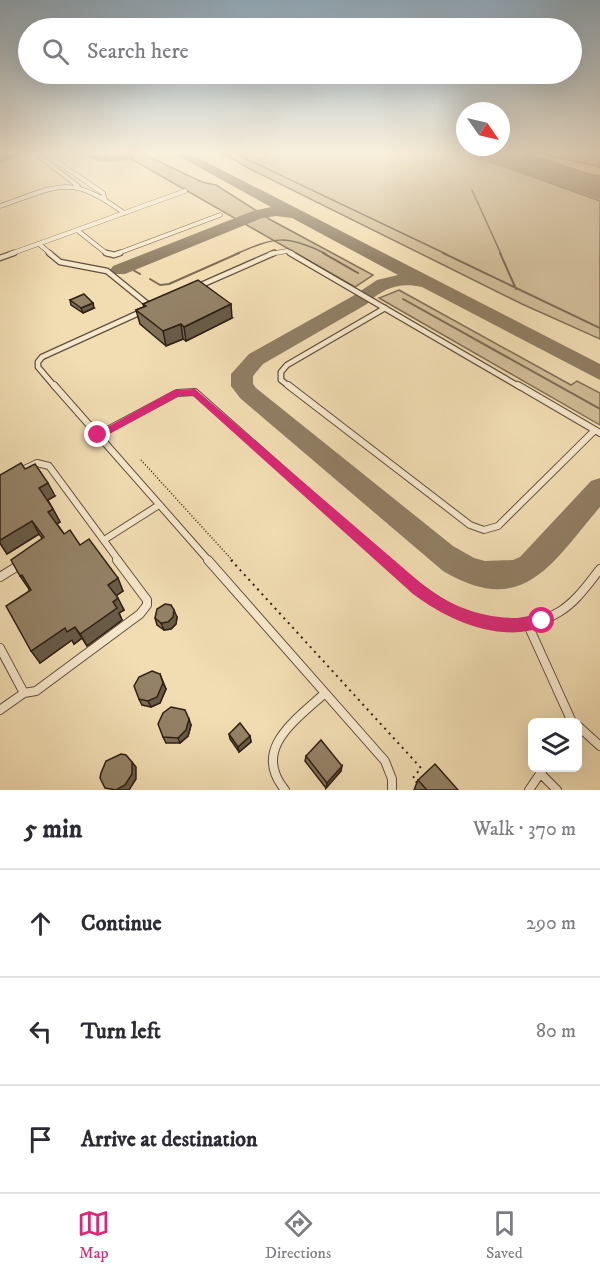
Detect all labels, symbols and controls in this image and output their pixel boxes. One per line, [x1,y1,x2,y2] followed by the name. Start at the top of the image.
[18,18,582,84] search box
[39,35,72,68] icon: search
[87,38,189,65] text: Search here
[456,102,510,156] north arrow
[84,421,110,447] route end
[528,607,554,633] route start
[528,718,582,772] map controls
[528,718,582,772] button: layers
[24,813,82,846] text: 5 min
[473,817,576,842] text: Walk · 370 m
[24,907,57,940] icon: ahead
[81,910,162,937] text: Continue
[526,911,576,936] text: 290 m
[24,1015,57,1048] icon: left
[81,1018,161,1045] text: Turn left
[536,1019,576,1044] text: 80 m
[24,1123,57,1156] icon: arrive
[81,1126,258,1153] text: Arrive at destination
[77,1207,110,1263] tab: Map
[265,1207,331,1263] tab: Directions
[486,1207,523,1263] tab: Saved

